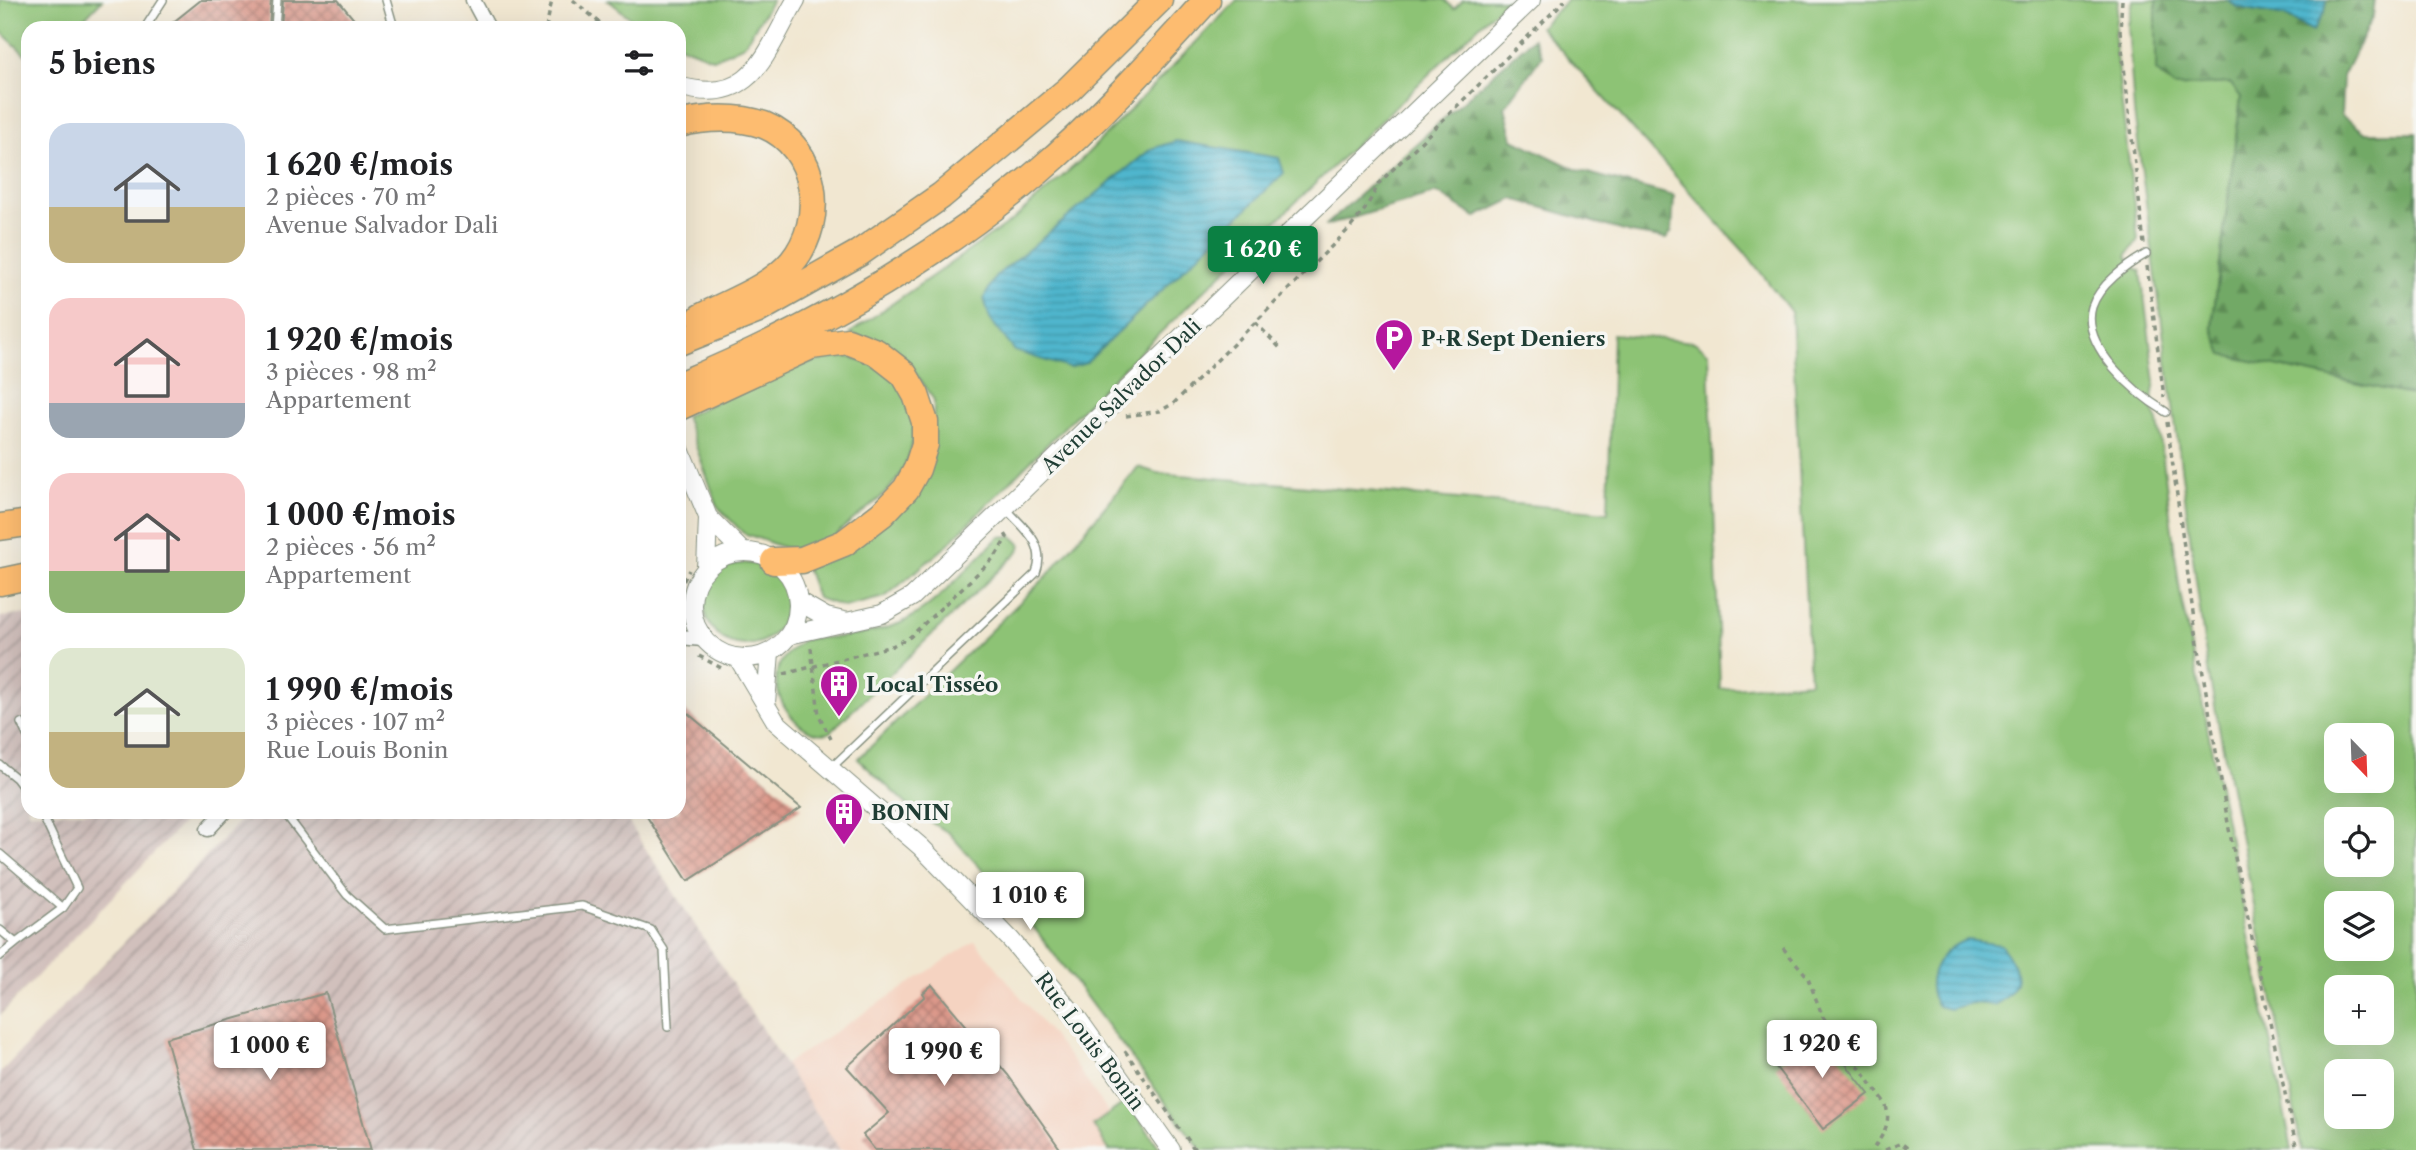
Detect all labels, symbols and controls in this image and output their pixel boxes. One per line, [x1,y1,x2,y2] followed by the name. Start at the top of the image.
[620,44,658,82] icon: filters
[49,45,156,82] text: 5 biens
[266,146,453,183] text: 1 620 €/mois
[105,151,189,235] icon: home
[266,183,436,211] text: 2 pièces · 70 m²
[266,211,498,239] text: Avenue Salvador Dali
[1198,226,1328,286] pin: 1 620 €
[1224,235,1302,263] text: 1 620 €
[1035,313,1206,479] street label: Avenue Salvador Dali
[1373,317,1415,372] parking icon: P+R Sept Deniers
[266,321,453,358] text: 1 920 €/mois
[105,326,189,410] icon: home
[1421,326,1605,351] place label: P+R Sept Deniers
[266,358,437,386] text: 3 pièces · 98 m²
[266,386,411,414] text: Appartement
[266,496,456,533] text: 1 000 €/mois
[105,501,189,585] icon: home
[266,533,436,561] text: 2 pièces · 56 m²
[266,561,411,589] text: Appartement
[818,663,860,718] building icon: Local Tisséo
[266,671,453,708] text: 1 990 €/mois
[866,672,998,697] place label: Local Tisséo
[105,676,189,760] icon: home
[266,708,445,736] text: 3 pièces · 107 m²
[2324,723,2394,793] north arrow
[2324,723,2394,1129] map controls
[266,736,448,764] text: Rue Louis Bonin
[823,791,865,846] building icon: BONIN
[871,800,950,825] place label: BONIN
[2324,807,2394,877] button: locate
[965,872,1095,932] pin: 1 010 €
[992,881,1068,909] text: 1 010 €
[2324,891,2394,961] button: layers
[1030,967,1150,1115] street label: Rue Louis Bonin
[2324,975,2394,1045] button: +
[1757,1020,1887,1080] pin: 1 920 €
[205,1023,335,1082] pin: 1 000 €
[879,1028,1009,1088] pin: 1 990 €
[1783,1029,1861,1057] text: 1 920 €
[230,1031,310,1059] text: 1 000 €
[905,1037,983,1065] text: 1 990 €
[2324,1059,2394,1129] button: −

